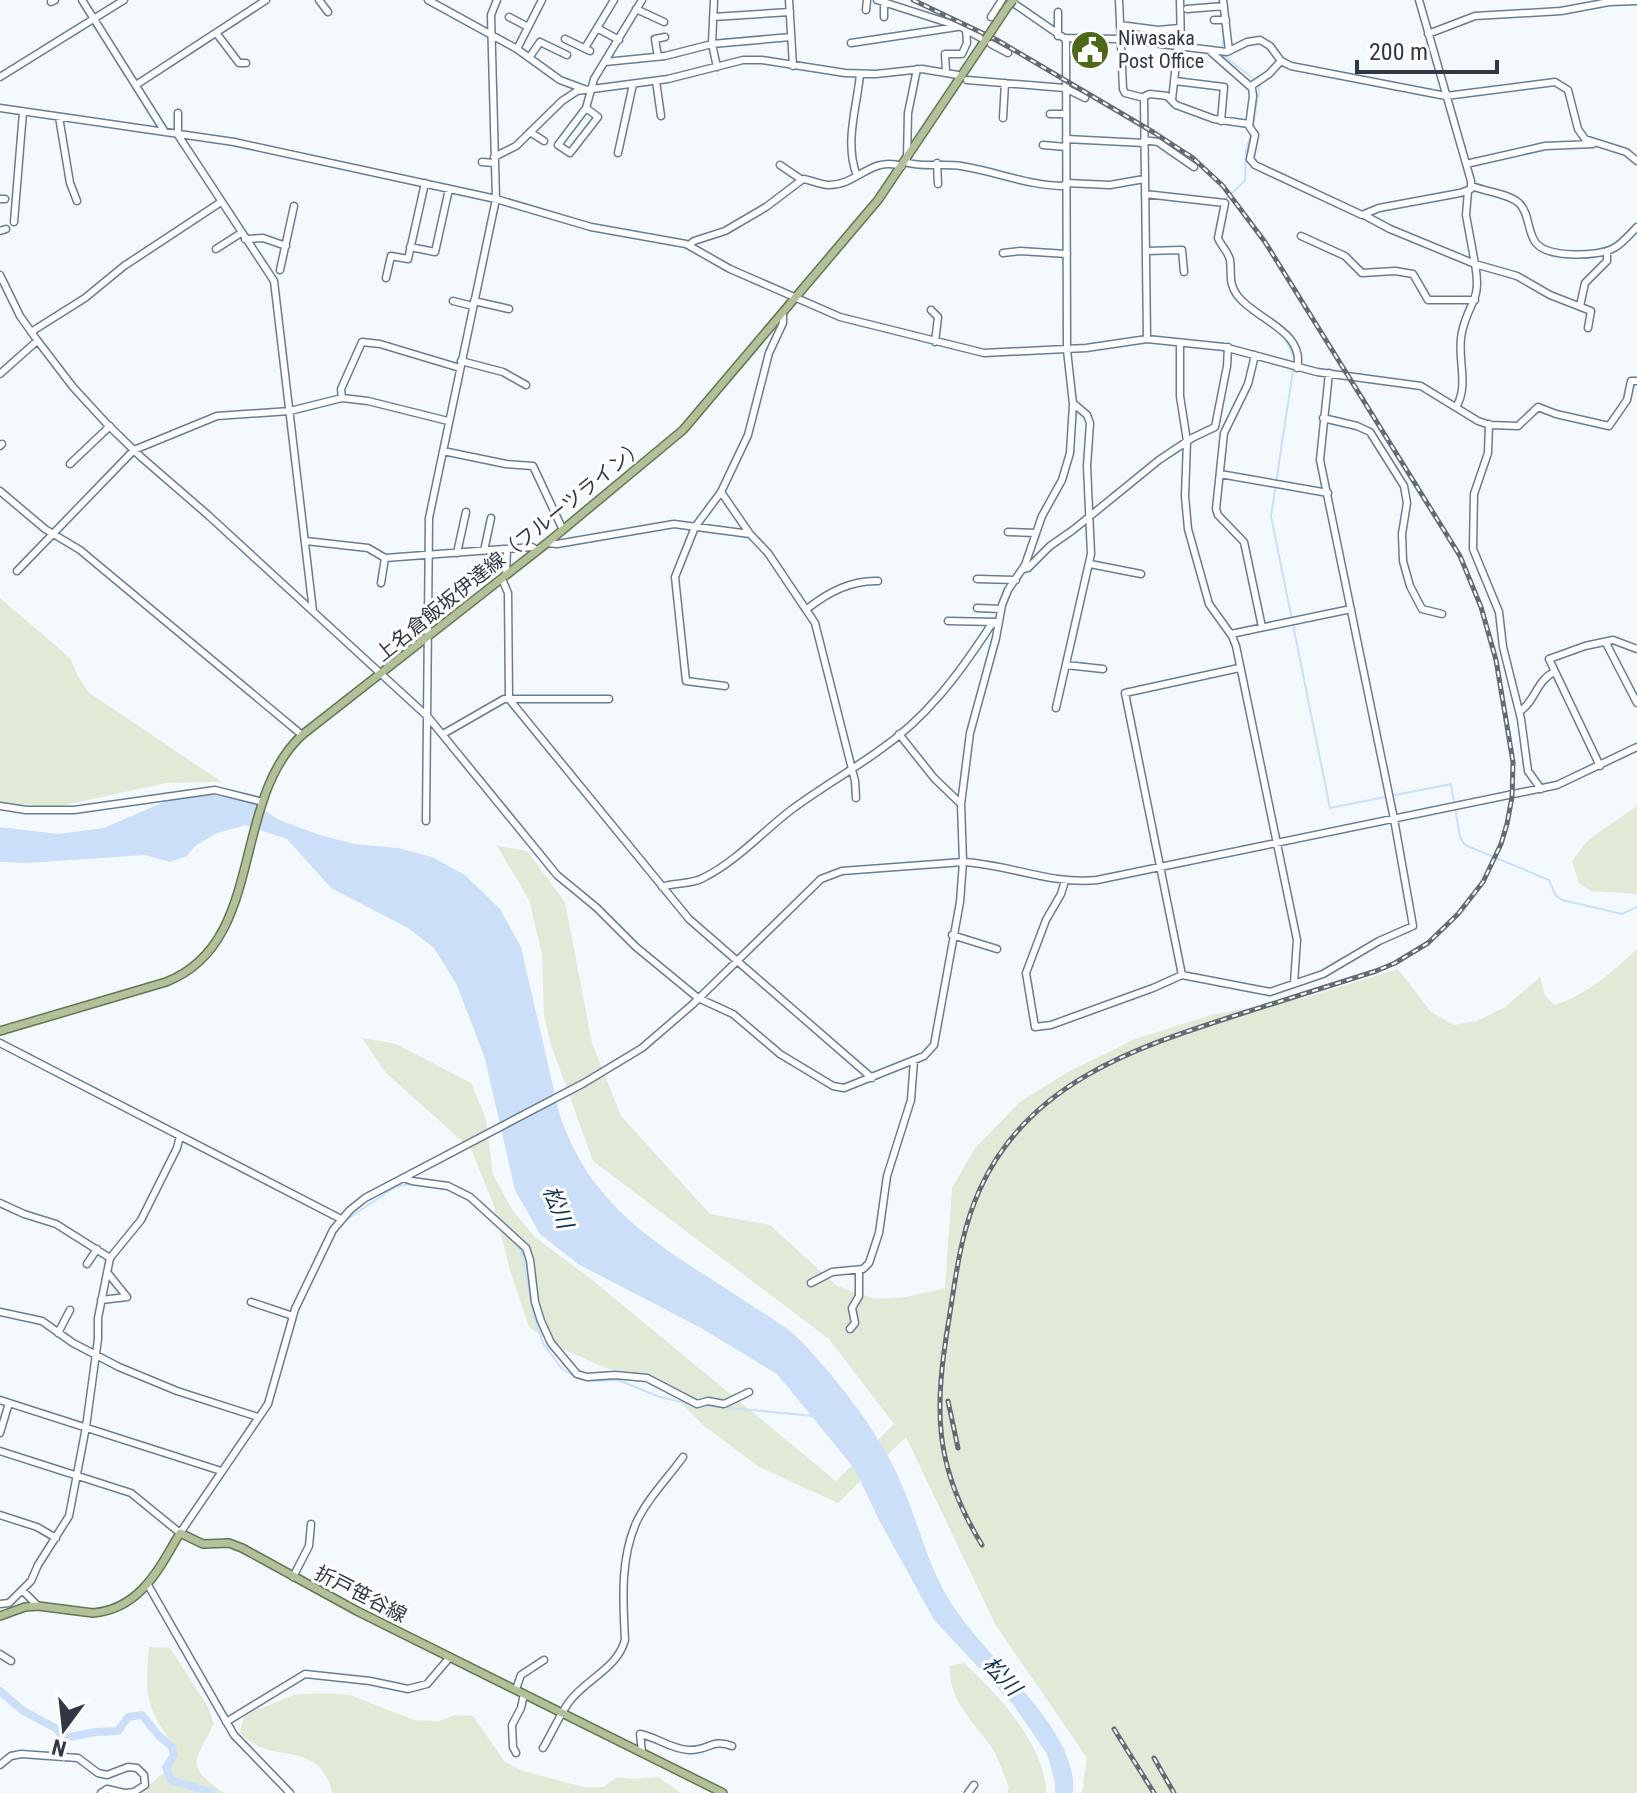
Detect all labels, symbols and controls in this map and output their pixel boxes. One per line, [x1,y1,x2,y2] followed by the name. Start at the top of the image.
[1357,24,1497,74] scale bar
[1118,26,1204,73] place label: Niwasaka Post Office
[1069,29,1111,71] public building icon: Niwasaka Post Office
[1369,38,1428,66] text: 200 m
[370,434,650,666] street label: 上名倉飯坂伊達線（フルーツライン）
[538,1182,579,1234] water label: 松川
[311,1561,411,1627] street label: 折戸笹谷線
[978,1651,1028,1702] water label: 松川
[24,1689,104,1769] north arrow
[49,1734,69,1762] text: N

